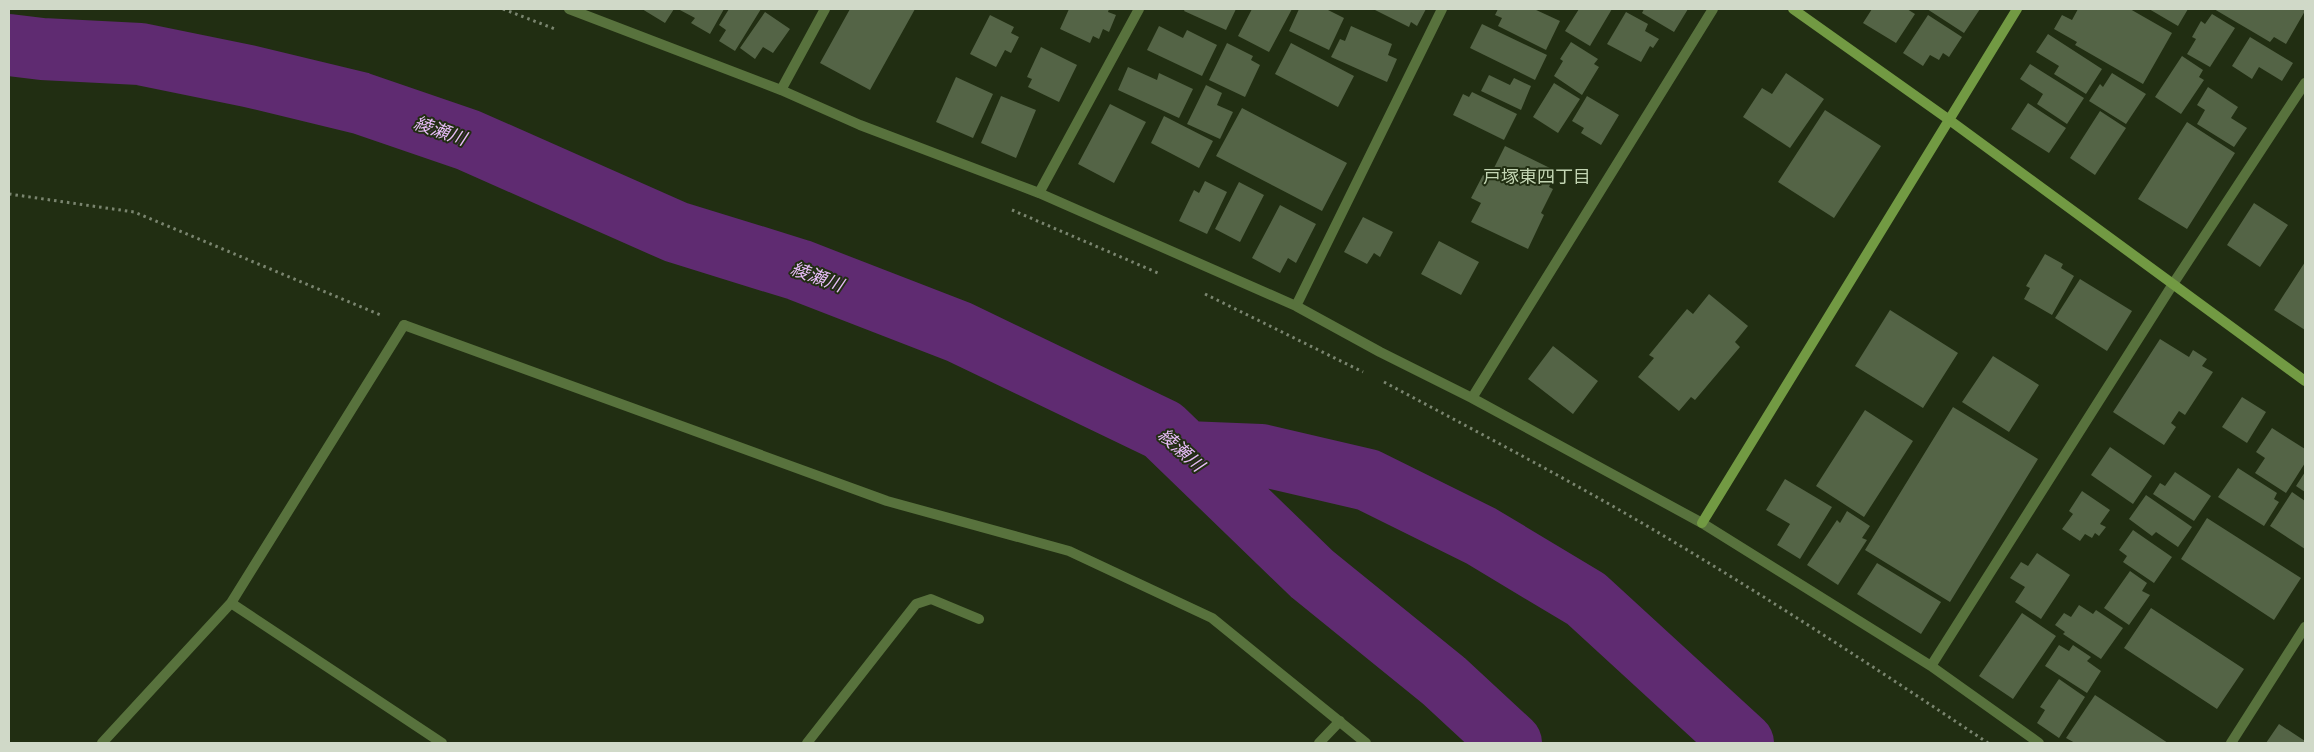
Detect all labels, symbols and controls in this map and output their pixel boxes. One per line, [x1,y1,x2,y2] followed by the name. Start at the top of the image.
[411,112,471,151] water label: 綾瀬川
[1483,166,1591,188] district label: 戸塚東四丁目
[788,257,848,297] water label: 綾瀬川
[1154,424,1210,478] water label: 綾瀬川

